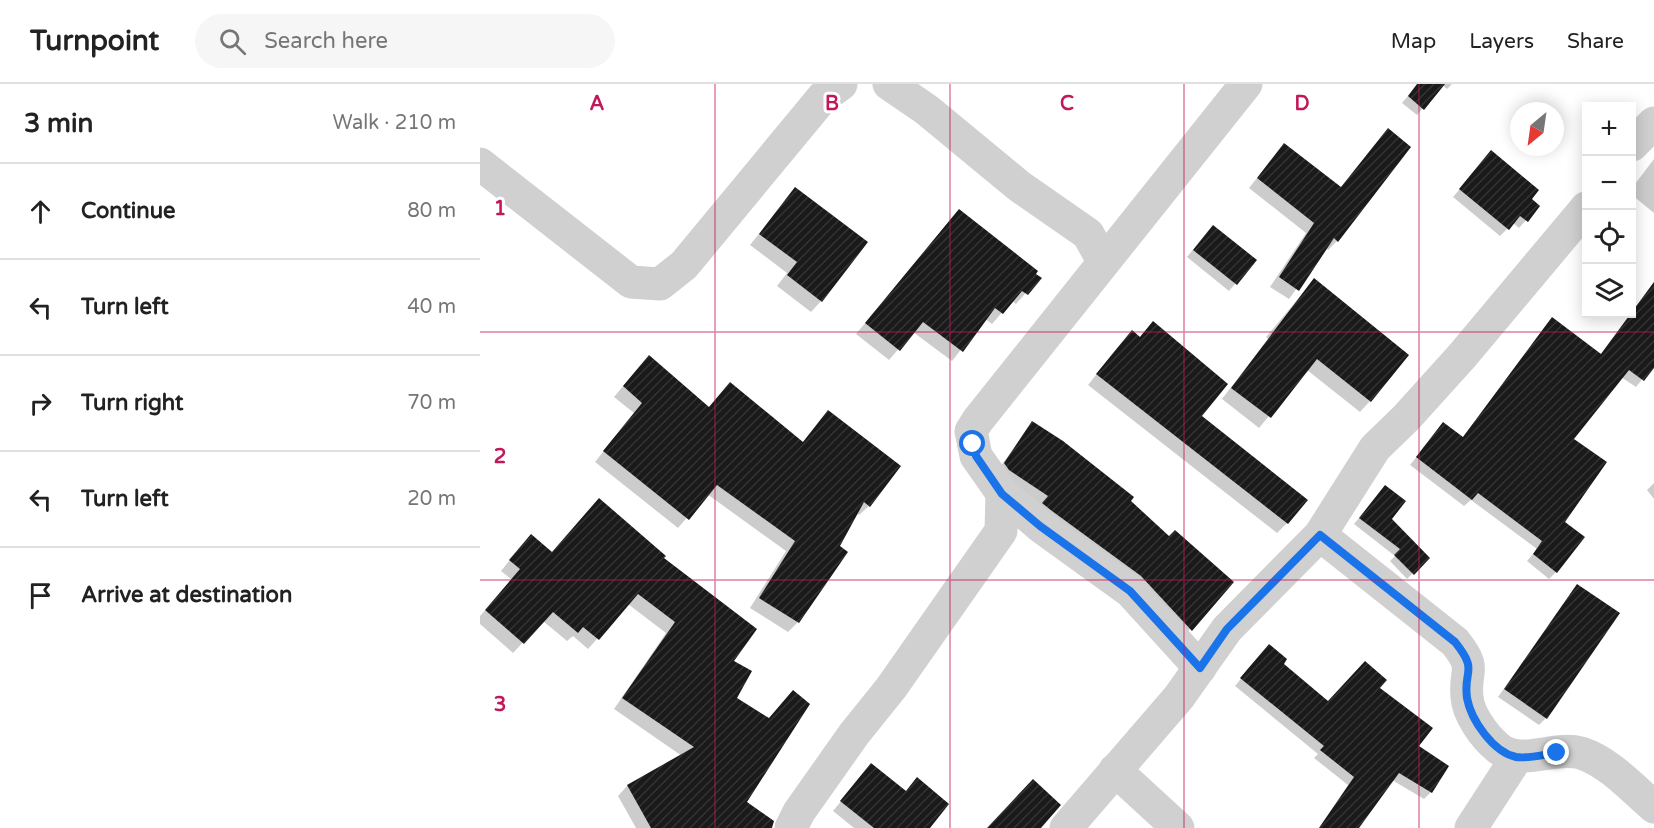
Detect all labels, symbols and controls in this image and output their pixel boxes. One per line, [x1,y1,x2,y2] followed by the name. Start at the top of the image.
[195,14,615,68] search box
[30,24,159,58] text: Turnpoint
[216,25,249,58] icon: search
[264,28,388,54] text: Search here
[1391,29,1436,54] text: Map
[1469,29,1534,54] text: Layers
[1567,29,1624,54] text: Share
[590,92,605,116] text: A
[825,92,839,116] text: B
[1060,92,1074,116] text: C
[1294,92,1310,116] text: D
[1510,102,1564,156] north arrow
[1582,102,1636,318] map controls
[1582,102,1636,156] button: +
[24,108,93,139] text: 3 min
[333,111,456,135] text: Walk · 210 m
[1582,156,1636,210] button: −
[24,195,57,228] icon: ahead
[494,197,506,221] text: 1
[81,198,176,224] text: Continue
[407,199,456,223] text: 80 m
[1582,210,1636,264] button: locate
[1582,264,1636,318] button: layers
[24,291,57,324] icon: left
[81,294,169,320] text: Turn left
[407,295,456,319] text: 40 m
[24,387,57,420] icon: right
[81,390,183,416] text: Turn right
[407,391,456,415] text: 70 m
[959,430,985,456] route start
[494,445,506,469] text: 2
[24,483,57,516] icon: left
[81,486,169,512] text: Turn left
[407,487,456,511] text: 20 m
[24,579,57,612] icon: arrive
[81,582,292,608] text: Arrive at destination
[494,693,506,717] text: 3
[1543,739,1569,765] route end

